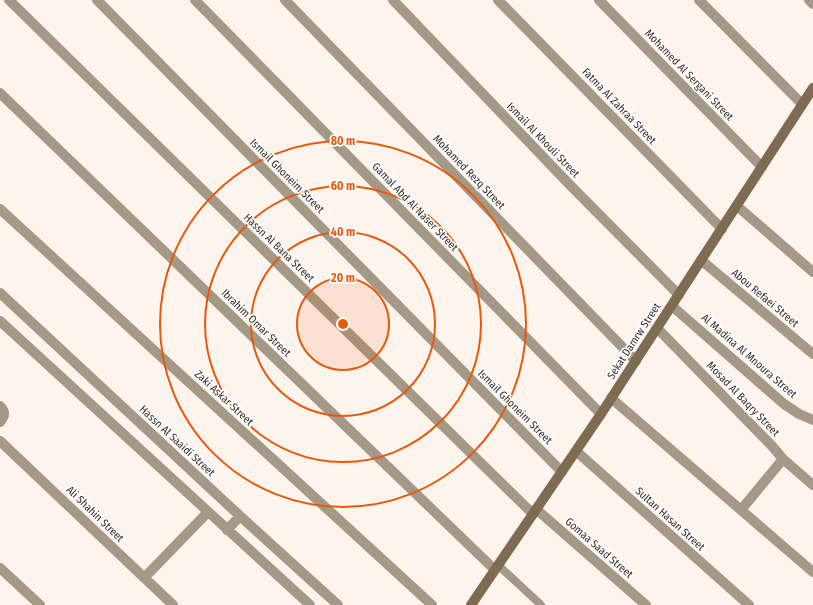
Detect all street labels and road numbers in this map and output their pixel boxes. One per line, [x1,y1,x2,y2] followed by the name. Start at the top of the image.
[642,27,736,124] street label: Mohamed Al Sergani Street
[579,65,659,147] street label: Fatma Al Zahraa Street
[504,100,582,181] street label: Ismail Al Khouli Street
[430,132,508,212] street label: Mohamed Rezq Street
[247,136,327,216] street label: Ismail Ghoneim Street
[369,160,461,254] street label: Gamal Abd Al Naser Street
[241,211,317,285] street label: Hassn Al Bana Street
[729,266,801,330] street label: Abou Refaei Street
[219,287,294,360] street label: Ibrahim Omar Street
[605,300,664,382] street label: Sekat Damrw Street
[699,311,800,401] street label: Al Madina Al Mnoura Street
[704,359,782,439] street label: Mosad Al Baqry Street
[475,367,555,447] street label: Ismail Ghoneim Street
[192,368,256,429] street label: Zaki Askar Street
[137,403,218,480] street label: Hassn Al Saaidi Street
[64,483,127,545] street label: Ali Shahin Street
[633,484,708,554] street label: Sultan Hasan Street
[562,515,636,581] street label: Gomaa Saad Street

